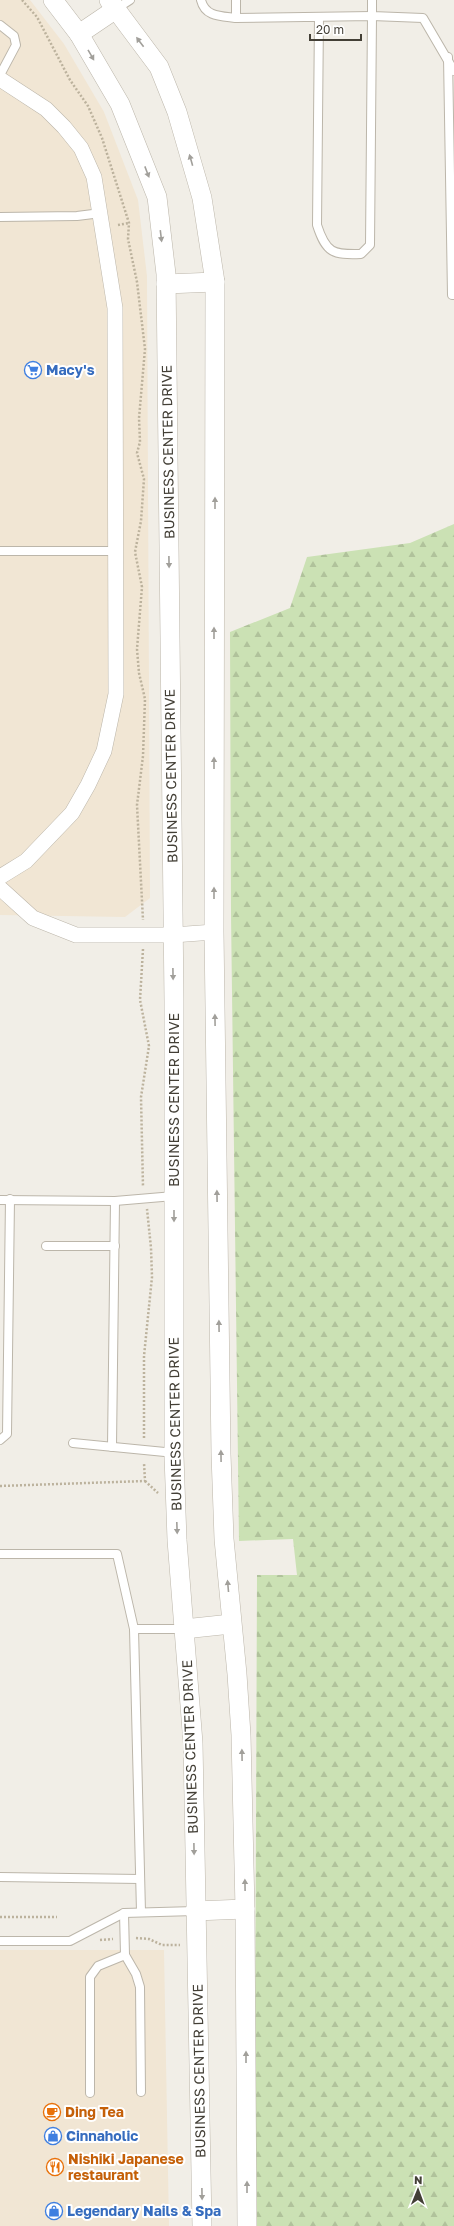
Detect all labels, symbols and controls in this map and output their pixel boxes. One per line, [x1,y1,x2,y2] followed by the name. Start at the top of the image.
[310,16,361,42] scale bar
[316,22,344,37] text: 20 m
[136,36,145,47] one-way arrow
[88,49,95,61] one-way arrow
[188,154,194,166] one-way arrow
[144,166,150,178] one-way arrow
[158,230,164,242] one-way arrow
[23,360,43,380] supermarket icon: Macy's
[46,361,95,378] place label: Macy's
[157,365,178,539] street label: BUSINESS CENTER DRIVE
[212,496,218,509] one-way arrow
[166,556,172,569] one-way arrow
[211,626,217,639] one-way arrow
[160,689,181,863] street label: BUSINESS CENTER DRIVE
[211,756,217,769] one-way arrow
[211,886,217,899] one-way arrow
[170,968,177,980] one-way arrow
[165,1013,182,1187] street label: BUSINESS CENTER DRIVE
[212,1013,218,1026] one-way arrow
[214,1189,220,1202] one-way arrow
[171,1210,177,1223] one-way arrow
[216,1319,222,1332] one-way arrow
[164,1337,185,1511] street label: BUSINESS CENTER DRIVE
[218,1450,225,1462] one-way arrow
[173,1522,180,1534] one-way arrow
[224,1580,231,1592] one-way arrow
[178,1660,201,1834] street label: BUSINESS CENTER DRIVE
[238,1749,245,1761] one-way arrow
[191,1843,198,1855] one-way arrow
[242,1878,248,1891] one-way arrow
[188,1984,209,2158] street label: BUSINESS CENTER DRIVE
[243,2050,249,2063] one-way arrow
[42,2102,62,2122] cafe icon: Ding Tea
[65,2103,124,2120] place label: Ding Tea
[43,2126,63,2146] shop icon: Cinnaholic
[66,2127,138,2144] place label: Cinnaholic
[68,2150,184,2183] place label: Nishiki Japanese restaurant
[45,2157,65,2177] restaurant icon: Nishiki Japanese restaurant
[398,2170,438,2210] north arrow
[414,2173,422,2186] text: N
[244,2180,250,2193] one-way arrow
[199,2188,205,2201] one-way arrow
[44,2201,64,2221] shop icon: Legendary Nails & Spa
[67,2202,221,2219] place label: Legendary Nails & Spa

